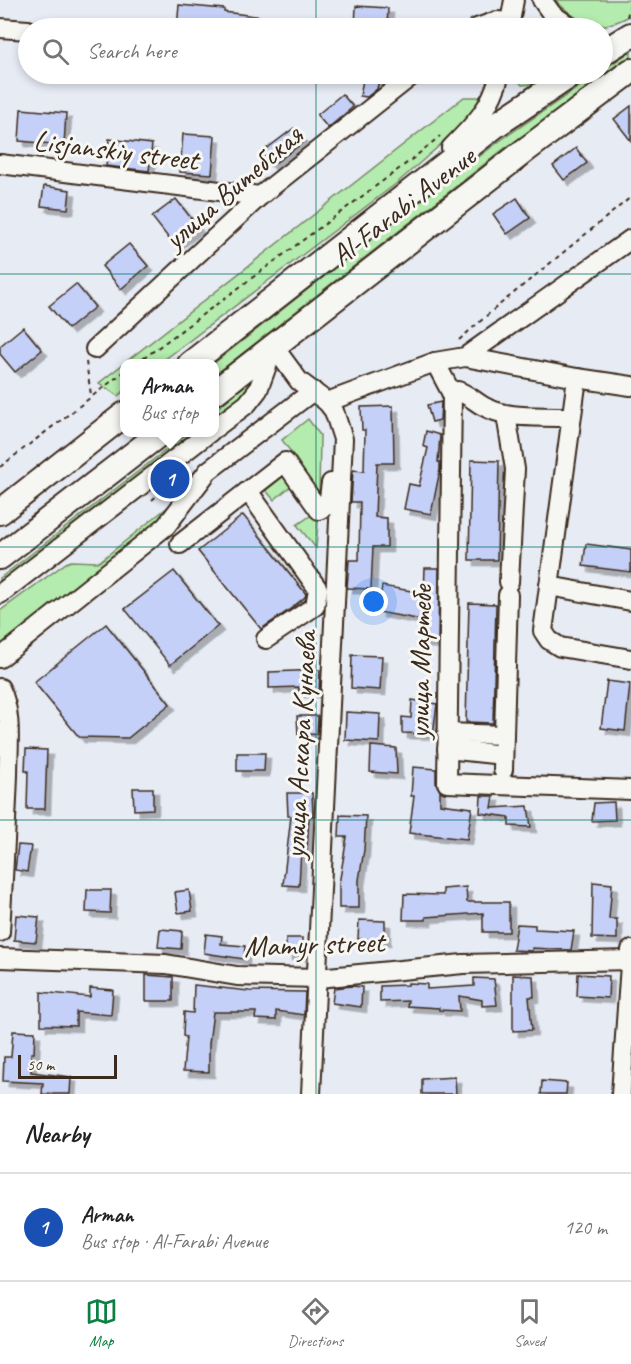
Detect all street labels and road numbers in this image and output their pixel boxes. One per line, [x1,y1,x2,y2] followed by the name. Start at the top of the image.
[154,116,311,259] street label: улица Витебская
[32,121,203,179] street label: Lisjanskiy street
[323,136,485,274] street label: Al-Farabi Avenue
[400,583,440,741] street label: улица Мартебе
[275,628,325,862] street label: улица Аскара Кунаева
[243,922,388,965] street label: Mamyr street

